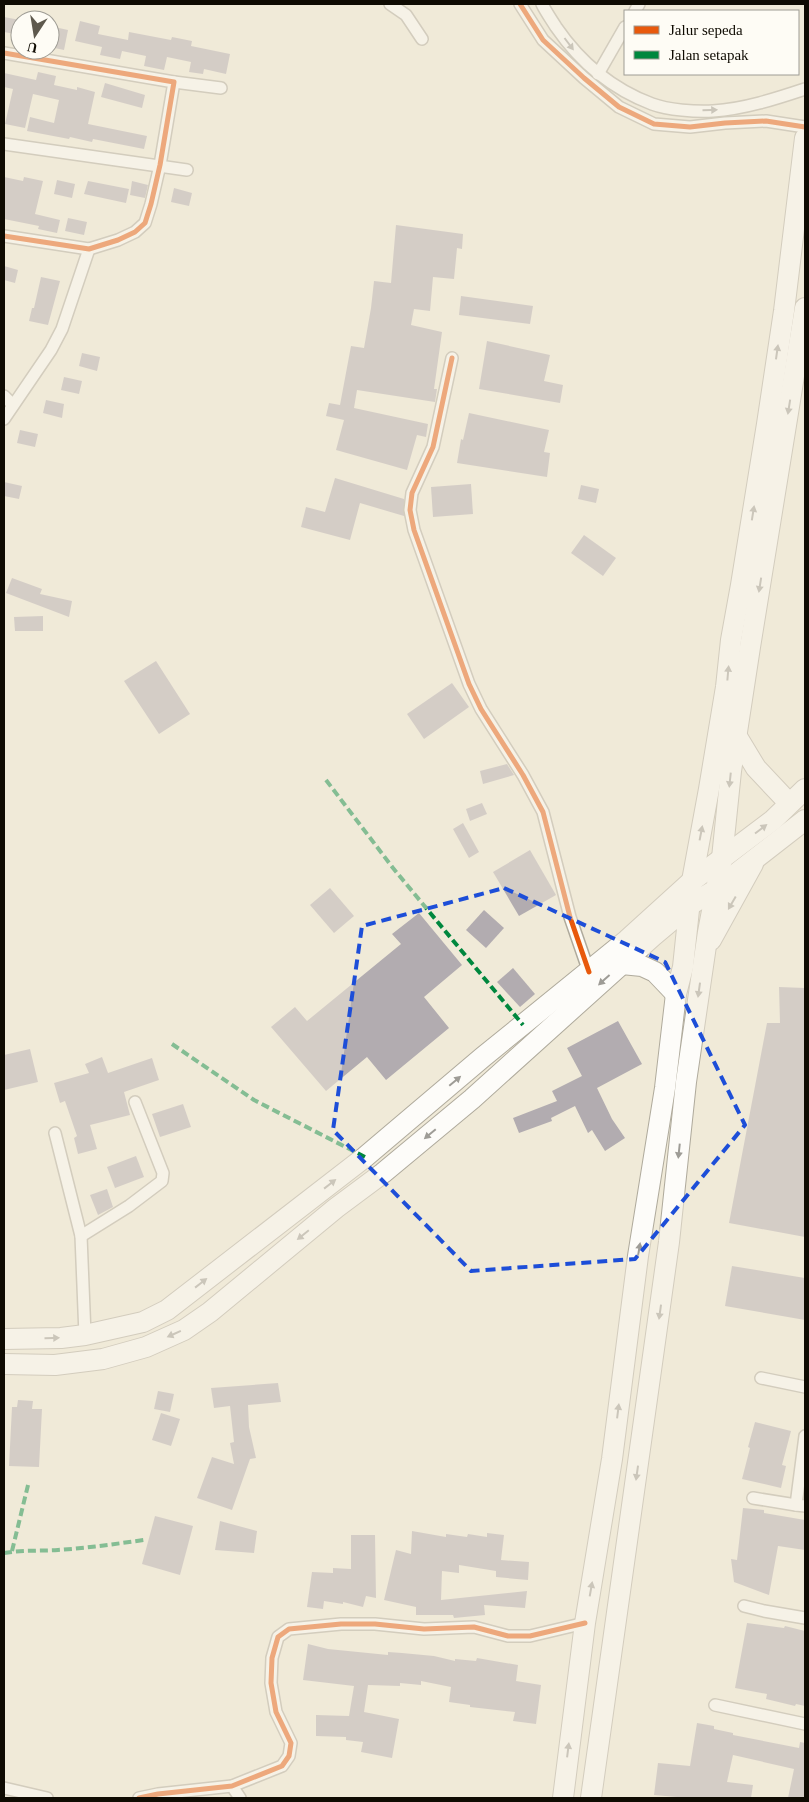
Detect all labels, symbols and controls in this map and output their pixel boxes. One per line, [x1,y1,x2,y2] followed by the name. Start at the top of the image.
[10,10,60,60] north arrow
[624,10,799,75] legend
[669,22,743,38] text: Jalur sepeda
[564,37,574,51] one-way arrow
[26,39,39,56] text: U
[669,47,749,63] text: Jalan setapak
[703,106,719,114] one-way arrow
[774,344,782,360] one-way arrow
[785,400,793,416] one-way arrow
[749,504,757,520] one-way arrow
[756,577,764,593] one-way arrow
[724,665,732,681] one-way arrow
[726,773,734,789] one-way arrow
[754,824,768,834] one-way arrow
[697,826,705,841] one-way arrow
[728,896,736,911] one-way arrow
[598,974,610,986] one-way arrow
[695,982,703,998] one-way arrow
[449,1075,462,1086] one-way arrow
[424,1129,437,1140] one-way arrow
[675,1143,683,1159] one-way arrow
[323,1179,337,1189] one-way arrow
[296,1230,309,1241] one-way arrow
[635,1242,643,1258] one-way arrow
[194,1278,207,1289] one-way arrow
[655,1305,663,1321] one-way arrow
[167,1331,181,1339] one-way arrow
[45,1334,61,1342] one-way arrow
[614,1403,622,1419] one-way arrow
[633,1466,641,1482] one-way arrow
[587,1581,595,1597] one-way arrow
[564,1741,572,1757] one-way arrow

